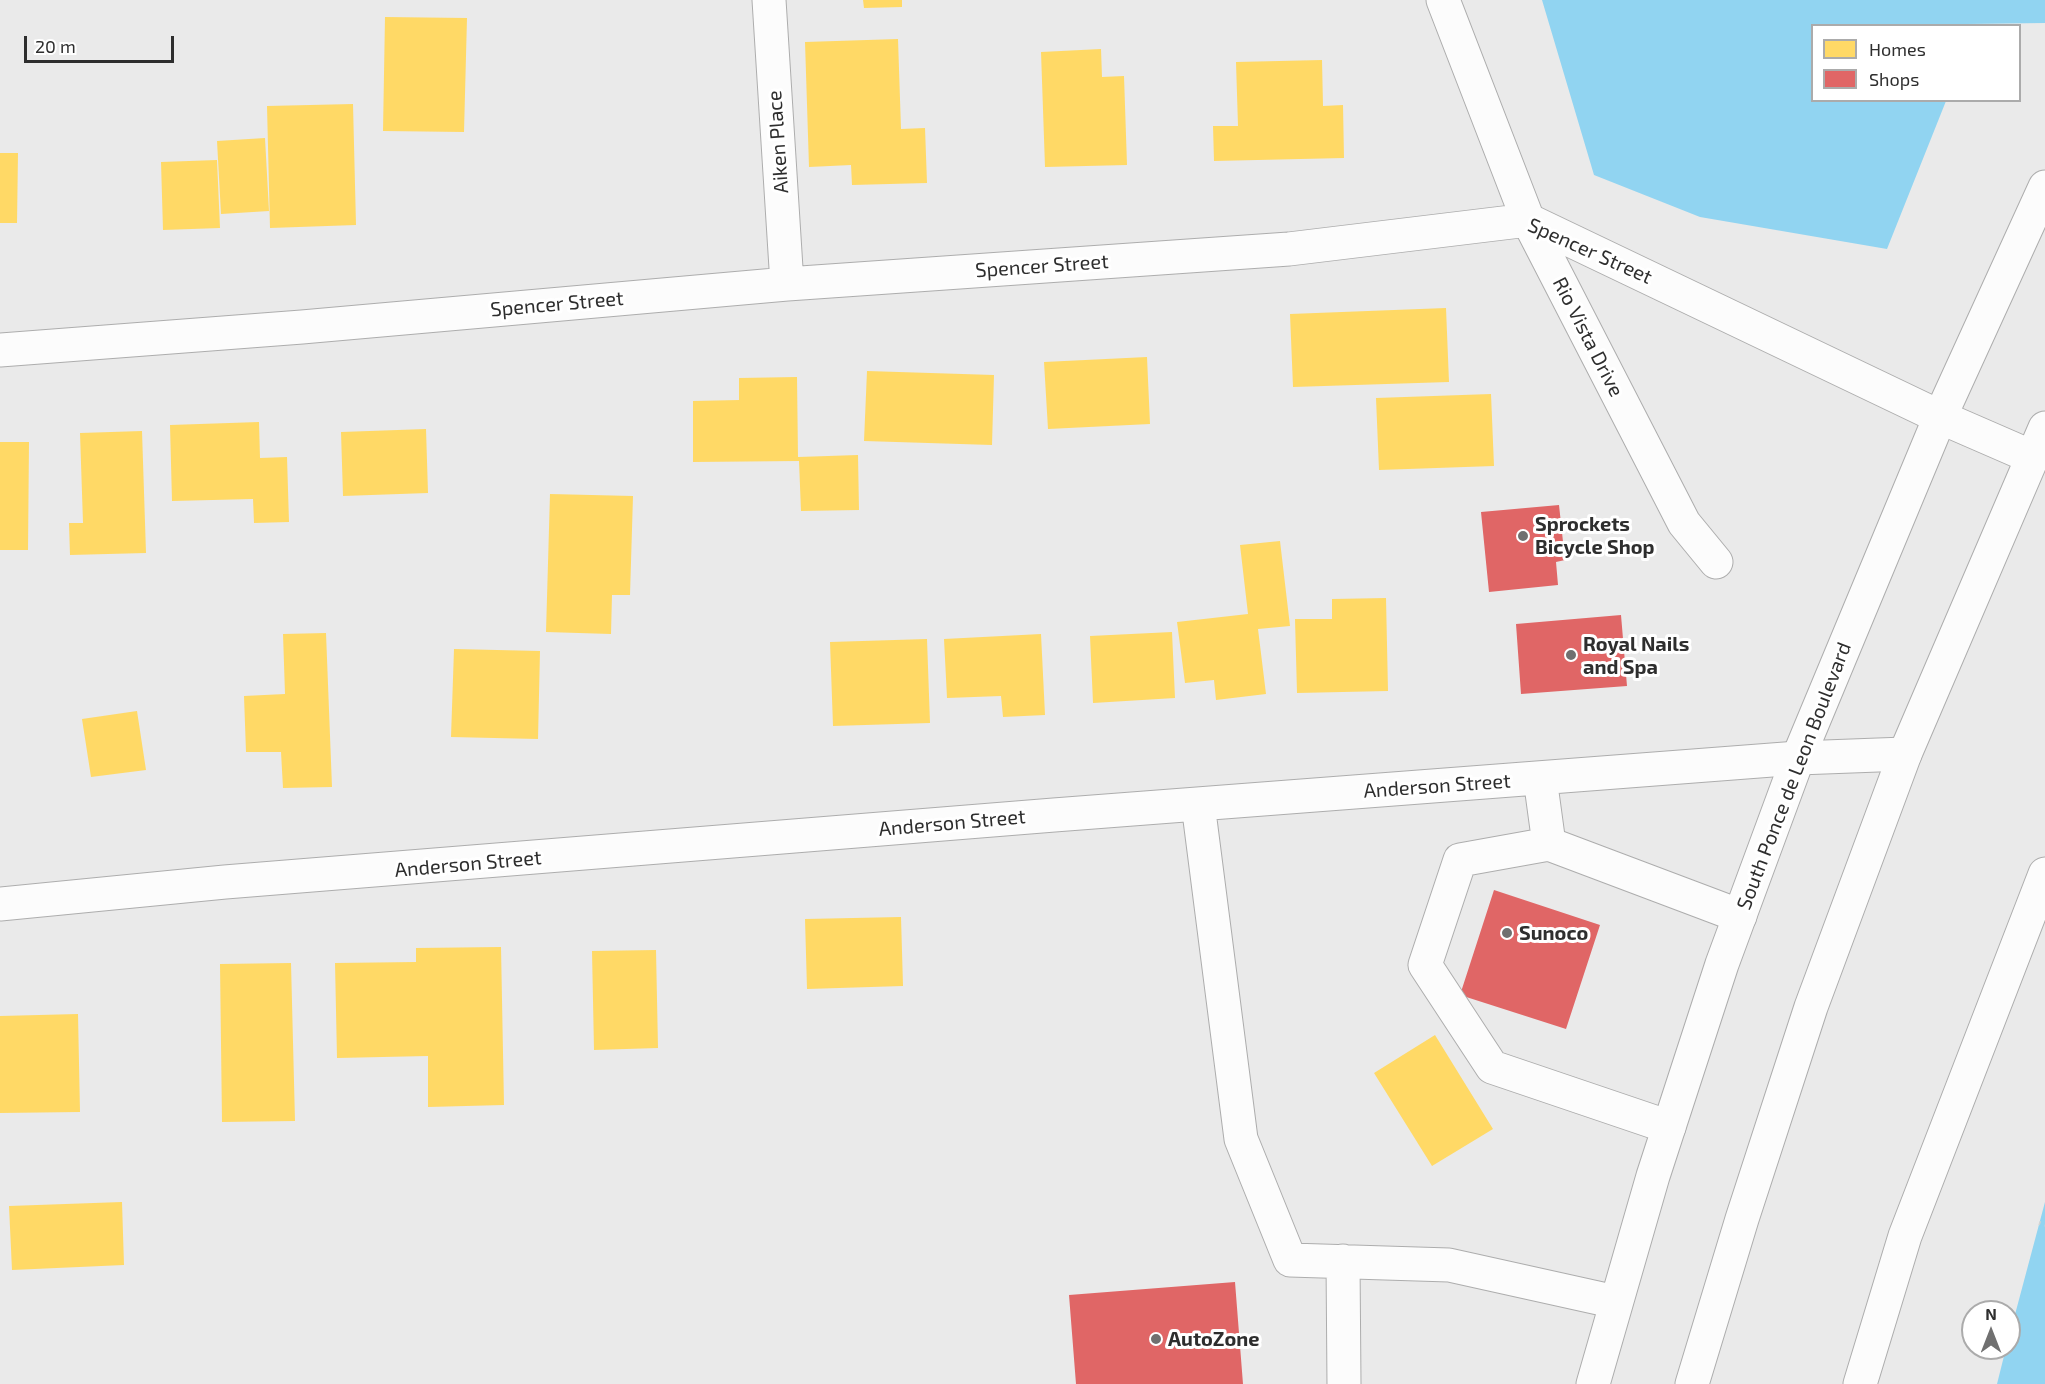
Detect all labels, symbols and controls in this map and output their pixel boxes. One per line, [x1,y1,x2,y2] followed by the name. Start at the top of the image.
[27,24,177,62] scale bar
[1811,24,2021,102] legend
[35,35,76,57] text: 20 m
[1869,38,1926,60] text: Homes
[1869,68,1919,90] text: Shops
[762,90,794,194] street label: Aiken Place
[1524,213,1656,289] street label: Spencer Street
[975,249,1109,283] street label: Spencer Street
[1548,273,1628,401] street label: Rio Vista Drive
[489,286,625,322] street label: Spencer Street
[1535,512,1655,559] place label: Sprockets Bicycle Shop
[1516,529,1530,543] marker: Sprockets Bicycle Shop
[1583,632,1689,679] place label: Royal Nails and Spa
[1732,639,1856,913] street label: South Ponce de Leon Boulevard
[1564,648,1578,662] marker: Royal Nails and Spa
[1363,769,1511,803] street label: Anderson Street
[878,805,1026,841] street label: Anderson Street
[394,846,542,882] street label: Anderson Street
[1519,921,1588,945] place label: Sunoco
[1500,926,1514,940] marker: Sunoco
[1961,1300,2021,1360] north arrow
[1985,1304,1997,1323] text: N
[1168,1327,1260,1351] place label: AutoZone
[1149,1332,1163,1346] marker: AutoZone

